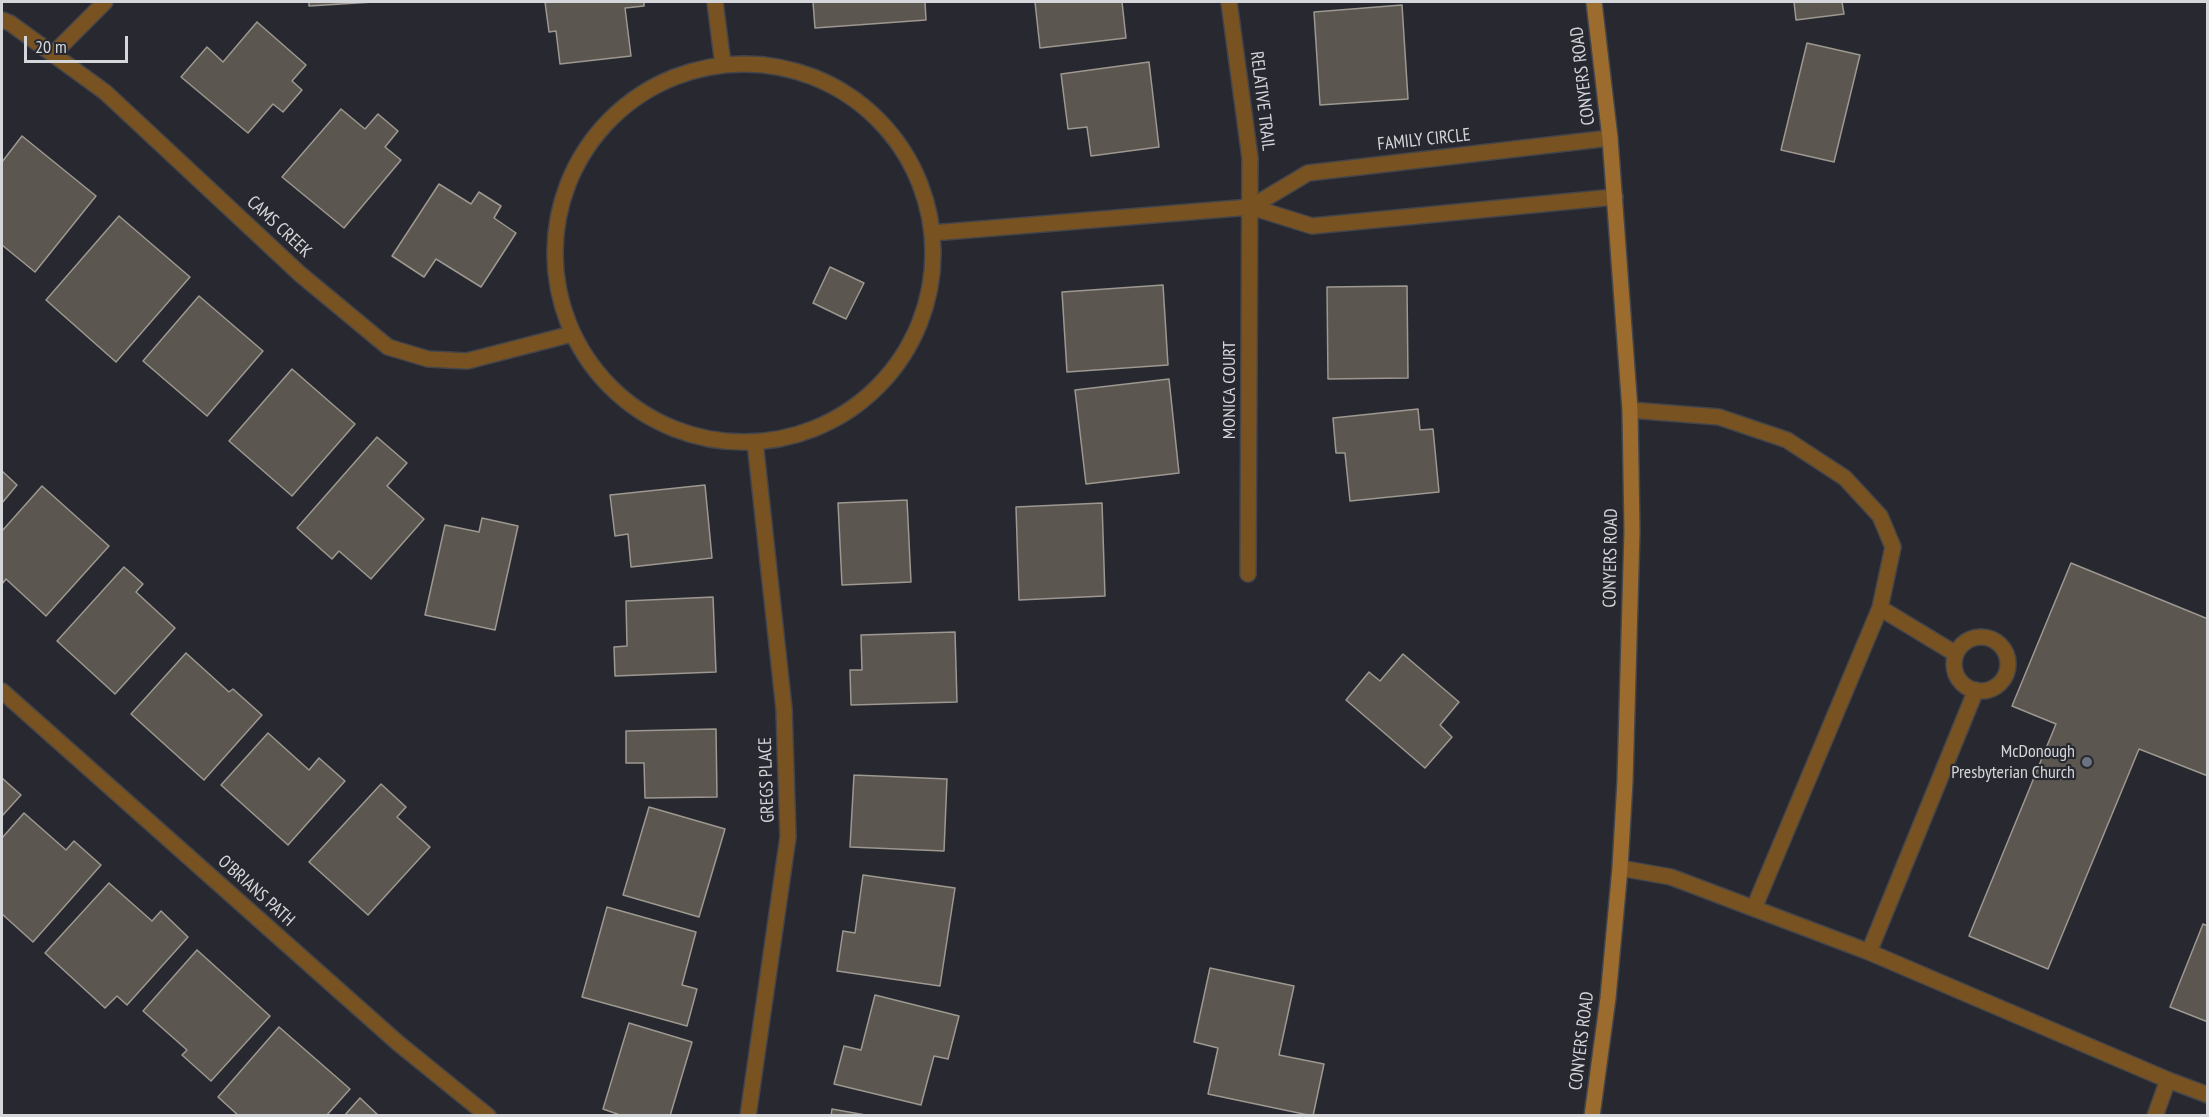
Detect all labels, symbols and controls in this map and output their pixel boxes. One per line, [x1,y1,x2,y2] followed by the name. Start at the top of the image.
[27,24,130,62] scale bar
[1566,26,1600,126] street label: CONYERS ROAD
[35,35,67,58] text: 20 m
[1245,50,1279,152] street label: RELATIVE TRAIL
[1376,124,1472,156] street label: FAMILY CIRCLE
[242,192,316,262] street label: CAMS CREEK
[1219,341,1241,439] street label: MONICA COURT
[1599,508,1623,608] street label: CONYERS ROAD
[755,737,779,823] street label: GREGS PLACE
[1951,741,2075,783] place label: McDonough Presbyterian Church
[2080,755,2094,769] marker: McDonough Presbyterian Church
[213,851,299,931] street label: O'BRIANS PATH
[1565,991,1599,1091] street label: CONYERS ROAD

